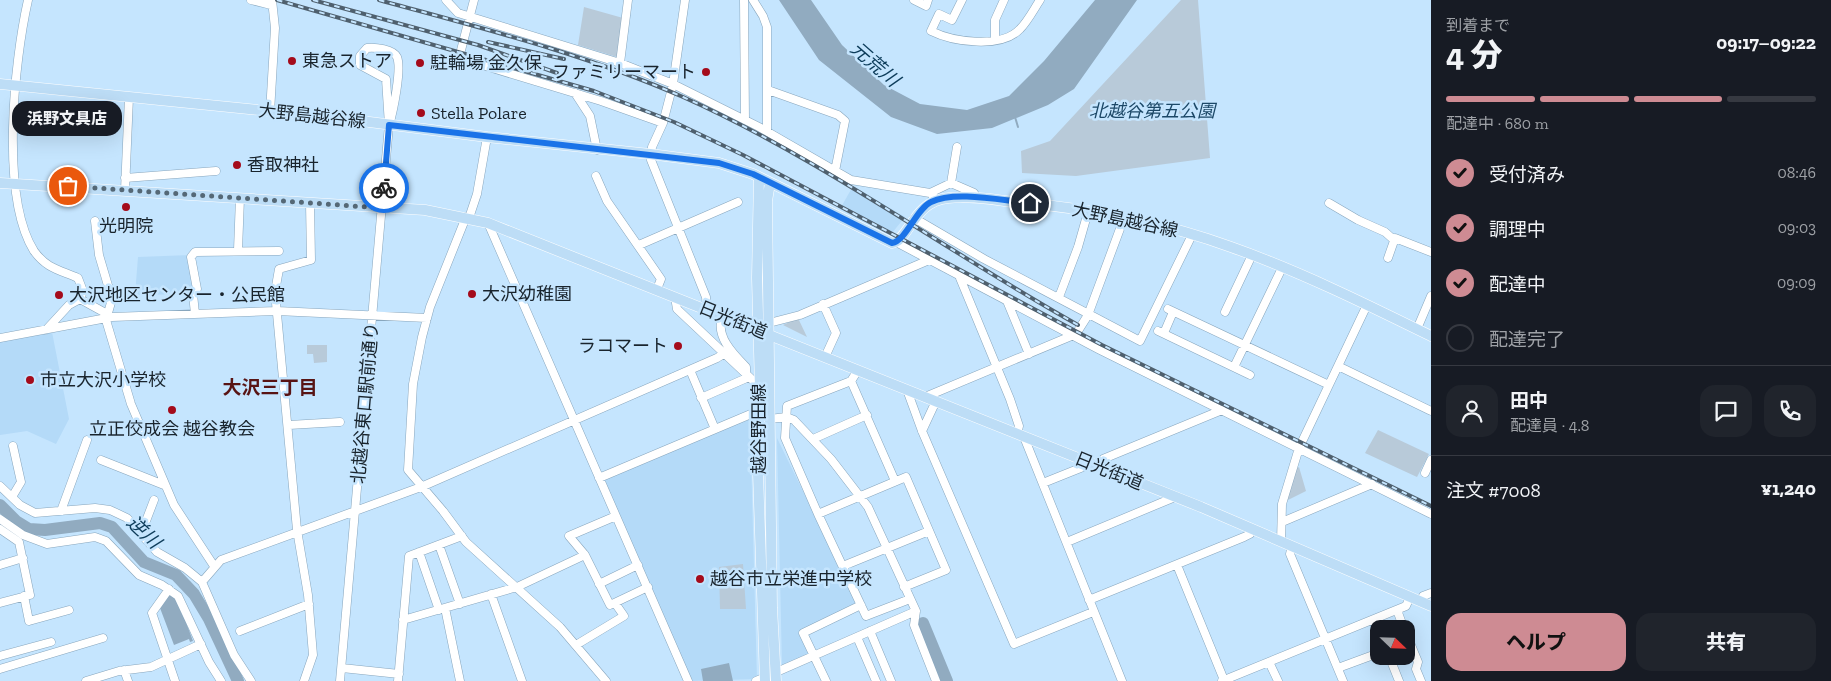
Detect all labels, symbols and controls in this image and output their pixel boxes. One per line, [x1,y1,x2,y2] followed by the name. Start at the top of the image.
[1446,16,1510,35] text: 到着まで
[1716,31,1816,54] text: 09:17–09:22
[1446,36,1502,74] text: 4 分
[846,37,906,93] water label: 元荒川
[302,50,392,72] place label: 東急ストア
[430,52,542,74] place label: 駐輪場 金久保
[286,55,298,67] marker: 東急ストア
[414,57,426,69] marker: 駐輪場 金久保
[552,61,696,83] place label: ファミリーマート
[700,66,712,78] marker: ファミリーマート
[257,99,367,133] street label: 大野島越谷線
[1089,100,1218,122] park label: 北越谷第五公園
[13,101,123,136] callout: 浜野文具店
[431,102,527,124] place label: Stella Polare
[415,107,427,119] marker: Stella Polare
[27,109,107,128] text: 浜野文具店
[1446,114,1549,133] text: 配達中 · 680 m
[247,154,319,176] place label: 香取神社
[231,159,243,171] marker: 香取神社
[1446,159,1474,187] icon: check
[359,163,409,213] courier
[1489,163,1565,186] text: 受付済み
[1777,163,1816,182] text: 08:46
[47,165,89,207] pin
[54,172,82,200] icon: bag
[370,174,398,202] icon: bike
[1009,182,1051,224] pin
[1016,189,1044,217] icon: home
[1070,198,1180,242] street label: 大野島越谷線
[120,201,132,213] marker: 光明院
[1446,214,1474,242] icon: check
[99,215,153,237] place label: 光明院
[1489,218,1546,241] text: 調理中
[1778,218,1816,237] text: 09:03
[1446,269,1474,297] icon: check
[1489,273,1546,296] text: 配達中
[1777,273,1816,292] text: 09:09
[482,283,572,305] place label: 大沢幼稚園
[69,284,285,306] place label: 大沢地区センター・公民館
[466,288,478,300] marker: 大沢幼稚園
[53,289,65,301] marker: 大沢地区センター・公民館
[696,296,770,344] street label: 日光街道
[347,321,383,485] street label: 北越谷東口駅前通り
[1489,328,1565,351] text: 配達完了
[578,335,668,357] place label: ラコマート
[672,340,684,352] marker: ラコマート
[40,369,166,391] place label: 市立大沢小学校
[24,374,36,386] marker: 市立大沢小学校
[222,376,318,399] district label: 大沢三丁目
[748,384,770,474] street label: 越谷野田線
[1446,385,1498,437] button: person
[1700,385,1752,437] button: chat
[1764,385,1816,437] button: phone
[1510,389,1548,412] text: 田中
[166,404,178,416] marker: 立正佼成会 越谷教会
[1510,416,1589,435] text: 配達員 · 4.8
[89,418,255,440] place label: 立正佼成会 越谷教会
[1072,447,1146,495] street label: 日光街道
[1761,477,1816,500] text: ¥1,240
[1446,479,1541,502] text: 注文 #7008
[122,511,167,555] water label: 逆川
[710,568,872,590] place label: 越谷市立栄進中学校
[694,573,706,585] marker: 越谷市立栄進中学校
[1446,613,1626,671] button: ヘルプ
[1636,613,1816,671] button: 共有
[1370,620,1415,665] north arrow
[1370,620,1415,665] map controls

